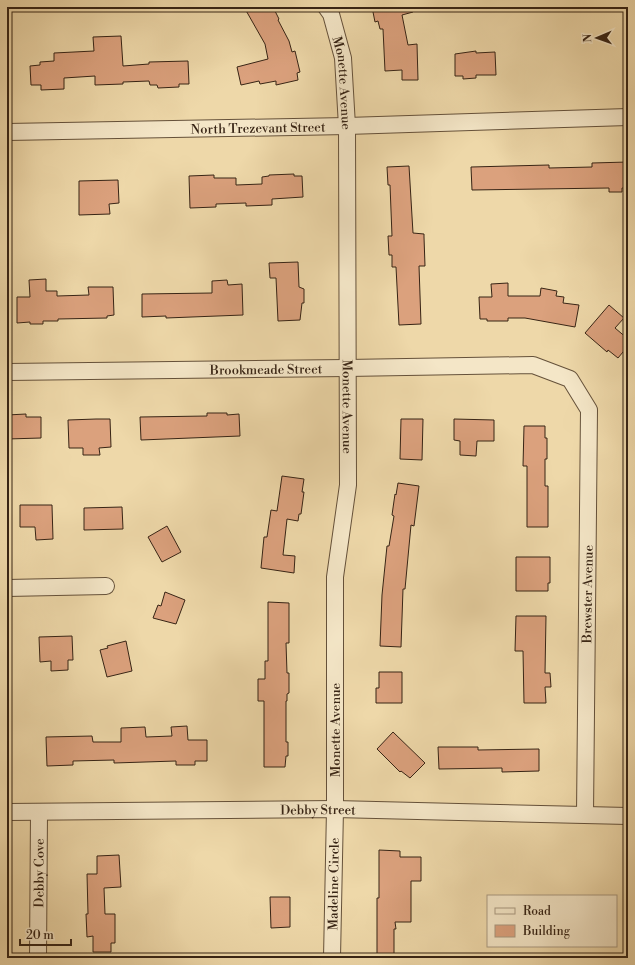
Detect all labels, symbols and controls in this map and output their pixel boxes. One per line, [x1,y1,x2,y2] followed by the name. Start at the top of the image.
[577,18,617,58] north arrow
[581,33,595,43] text: N
[328,35,354,130] street label: Monette Avenue
[190,119,326,138] street label: North Trezevant Street
[339,359,355,454] street label: Monette Avenue
[209,361,323,379] street label: Brookmeade Street
[579,544,597,644] street label: Brewster Avenue
[328,682,344,777] street label: Monette Avenue
[280,802,356,819] street label: Debby Street
[325,837,343,931] street label: Madeline Circle
[31,838,48,908] street label: Debby Cove
[487,895,617,947] legend
[523,904,551,919] text: Road
[20,921,71,947] scale bar
[522,924,571,939] text: Building
[26,928,54,943] text: 20 m

